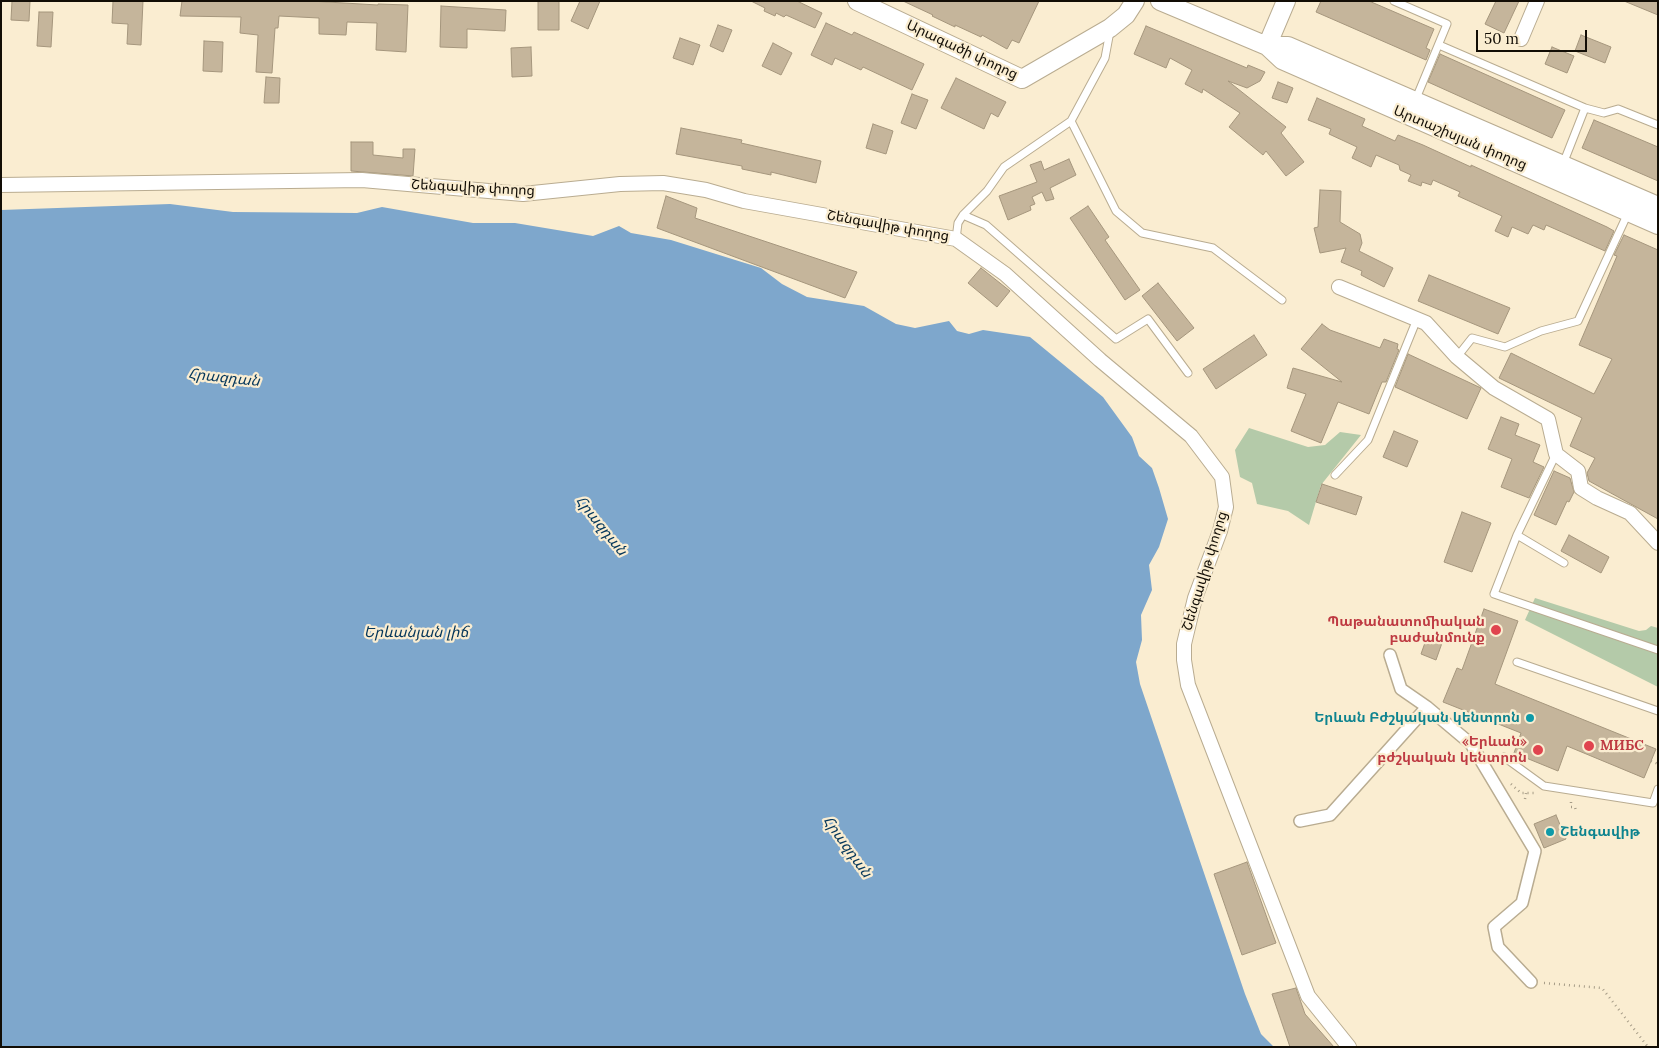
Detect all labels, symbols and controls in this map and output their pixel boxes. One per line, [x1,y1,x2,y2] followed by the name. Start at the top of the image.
[904,17,1020,83] street label: Արագածի փողոց
[1479,20,1590,52] scale bar
[1484,29,1519,48] text: 50 m
[1391,102,1529,174] street label: Արտաշիսյան փողոց
[411,176,535,200] street label: Շենգավիթ փողոց
[825,207,951,245] street label: Շենգավիթ փողոց
[187,365,261,391] water label: Հրազդան
[571,492,631,560] water label: Հրազդան
[1179,509,1231,633] street label: Շենգավիթ փողոց
[1327,614,1485,646] place label: Պաթանատոմիական բաժանմունք
[1489,623,1503,637] marker: Պաթանատոմիական բաժանմունք
[364,624,468,642] water label: Երևանյան լիճ
[1314,710,1520,726] place label: Երևան Բժշկական կենտրոն
[1524,712,1536,724] marker: Երևան Բժշկական կենտրոն
[1377,734,1527,766] place label: «Երևան» բժշկական կենտրոն
[1600,738,1644,754] place label: МИБС
[1582,739,1596,753] marker: МИБС
[1531,743,1545,757] marker: «Երևան» բժշկական կենտրոն
[819,813,875,881] water label: Հրազդան
[1560,824,1640,840] place label: Շենգավիթ
[1544,826,1556,838] marker: Շենգավիթ

